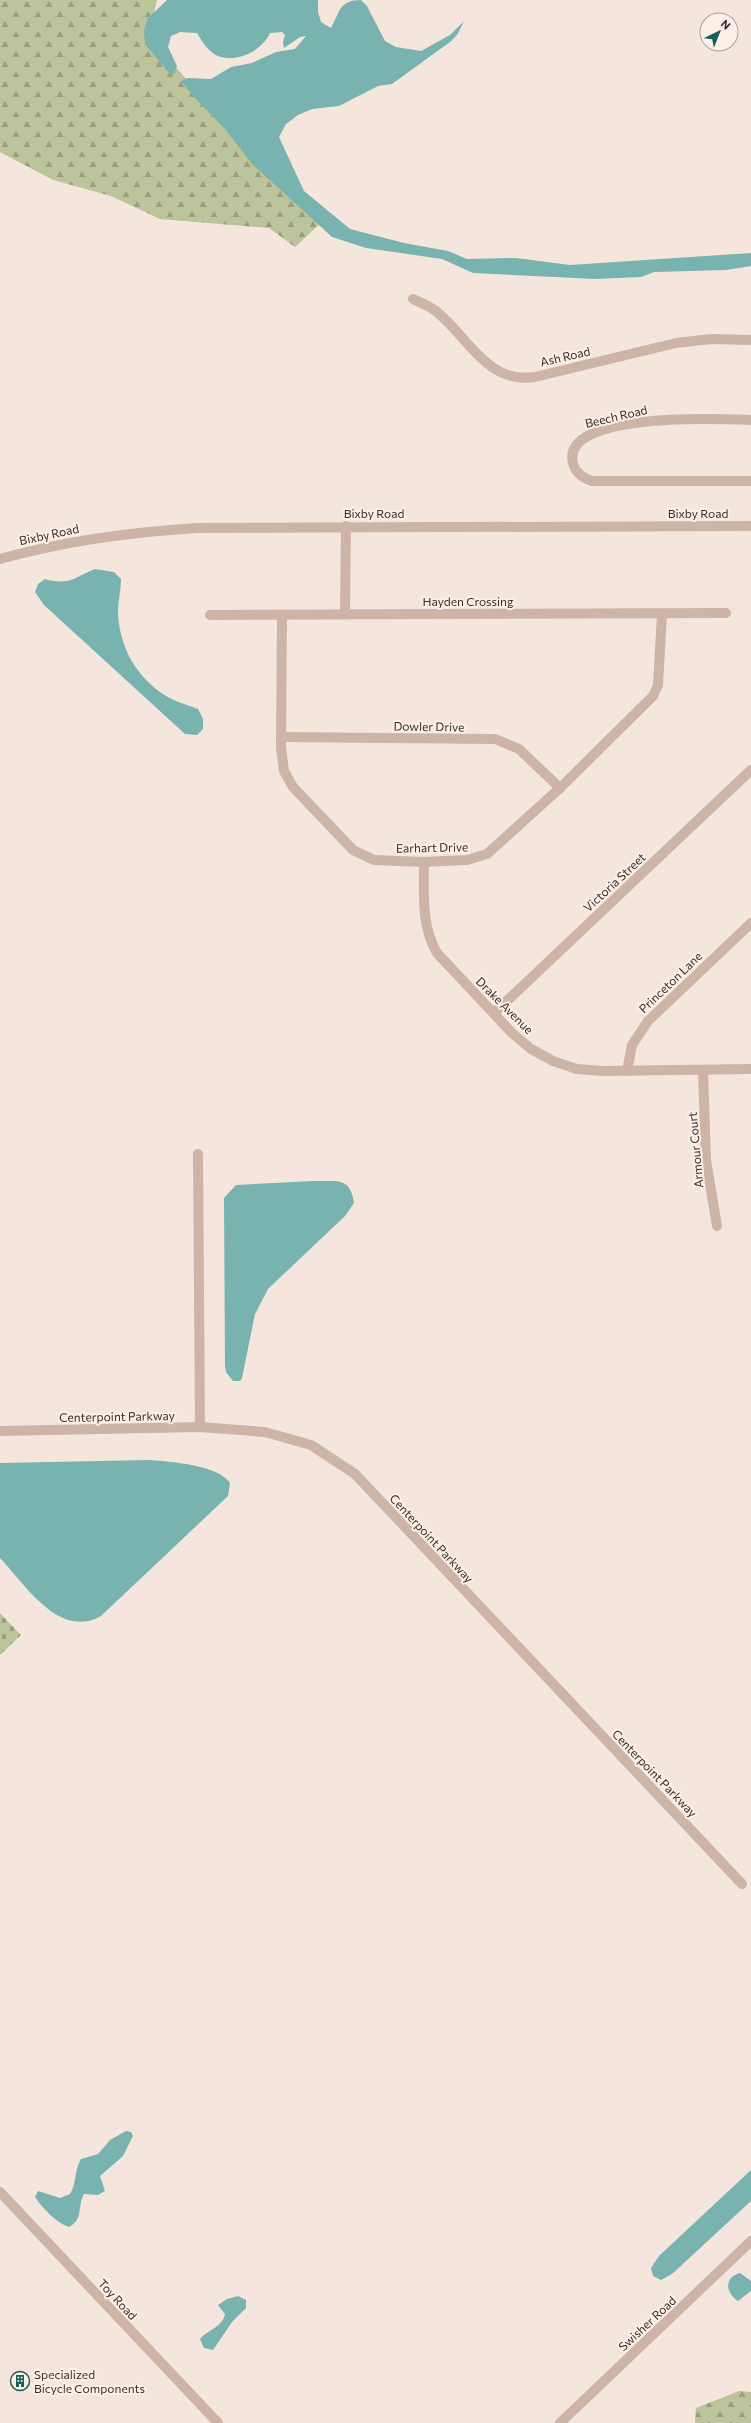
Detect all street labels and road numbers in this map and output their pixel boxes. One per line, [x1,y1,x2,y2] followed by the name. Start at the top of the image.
[539,343,591,369] street label: Ash Road
[583,402,649,430] street label: Beech Road
[344,506,404,520] street label: Bixby Road
[668,506,728,520] street label: Bixby Road
[18,521,80,547] street label: Bixby Road
[423,594,514,608] street label: Hayden Crossing
[393,718,465,734] street label: Dowler Drive
[396,839,468,855] street label: Earhart Drive
[580,850,648,914] street label: Victoria Street
[636,948,704,1016] street label: Princeton Lane
[474,974,536,1036] street label: Drake Avenue
[685,1111,705,1189] street label: Armour Court
[59,1408,175,1424] street label: Centerpoint Parkway
[387,1491,477,1585] street label: Centerpoint Parkway
[610,1726,700,1820] street label: Centerpoint Parkway
[96,2276,140,2322] street label: Toy Road
[615,2293,679,2353] street label: Swisher Road

